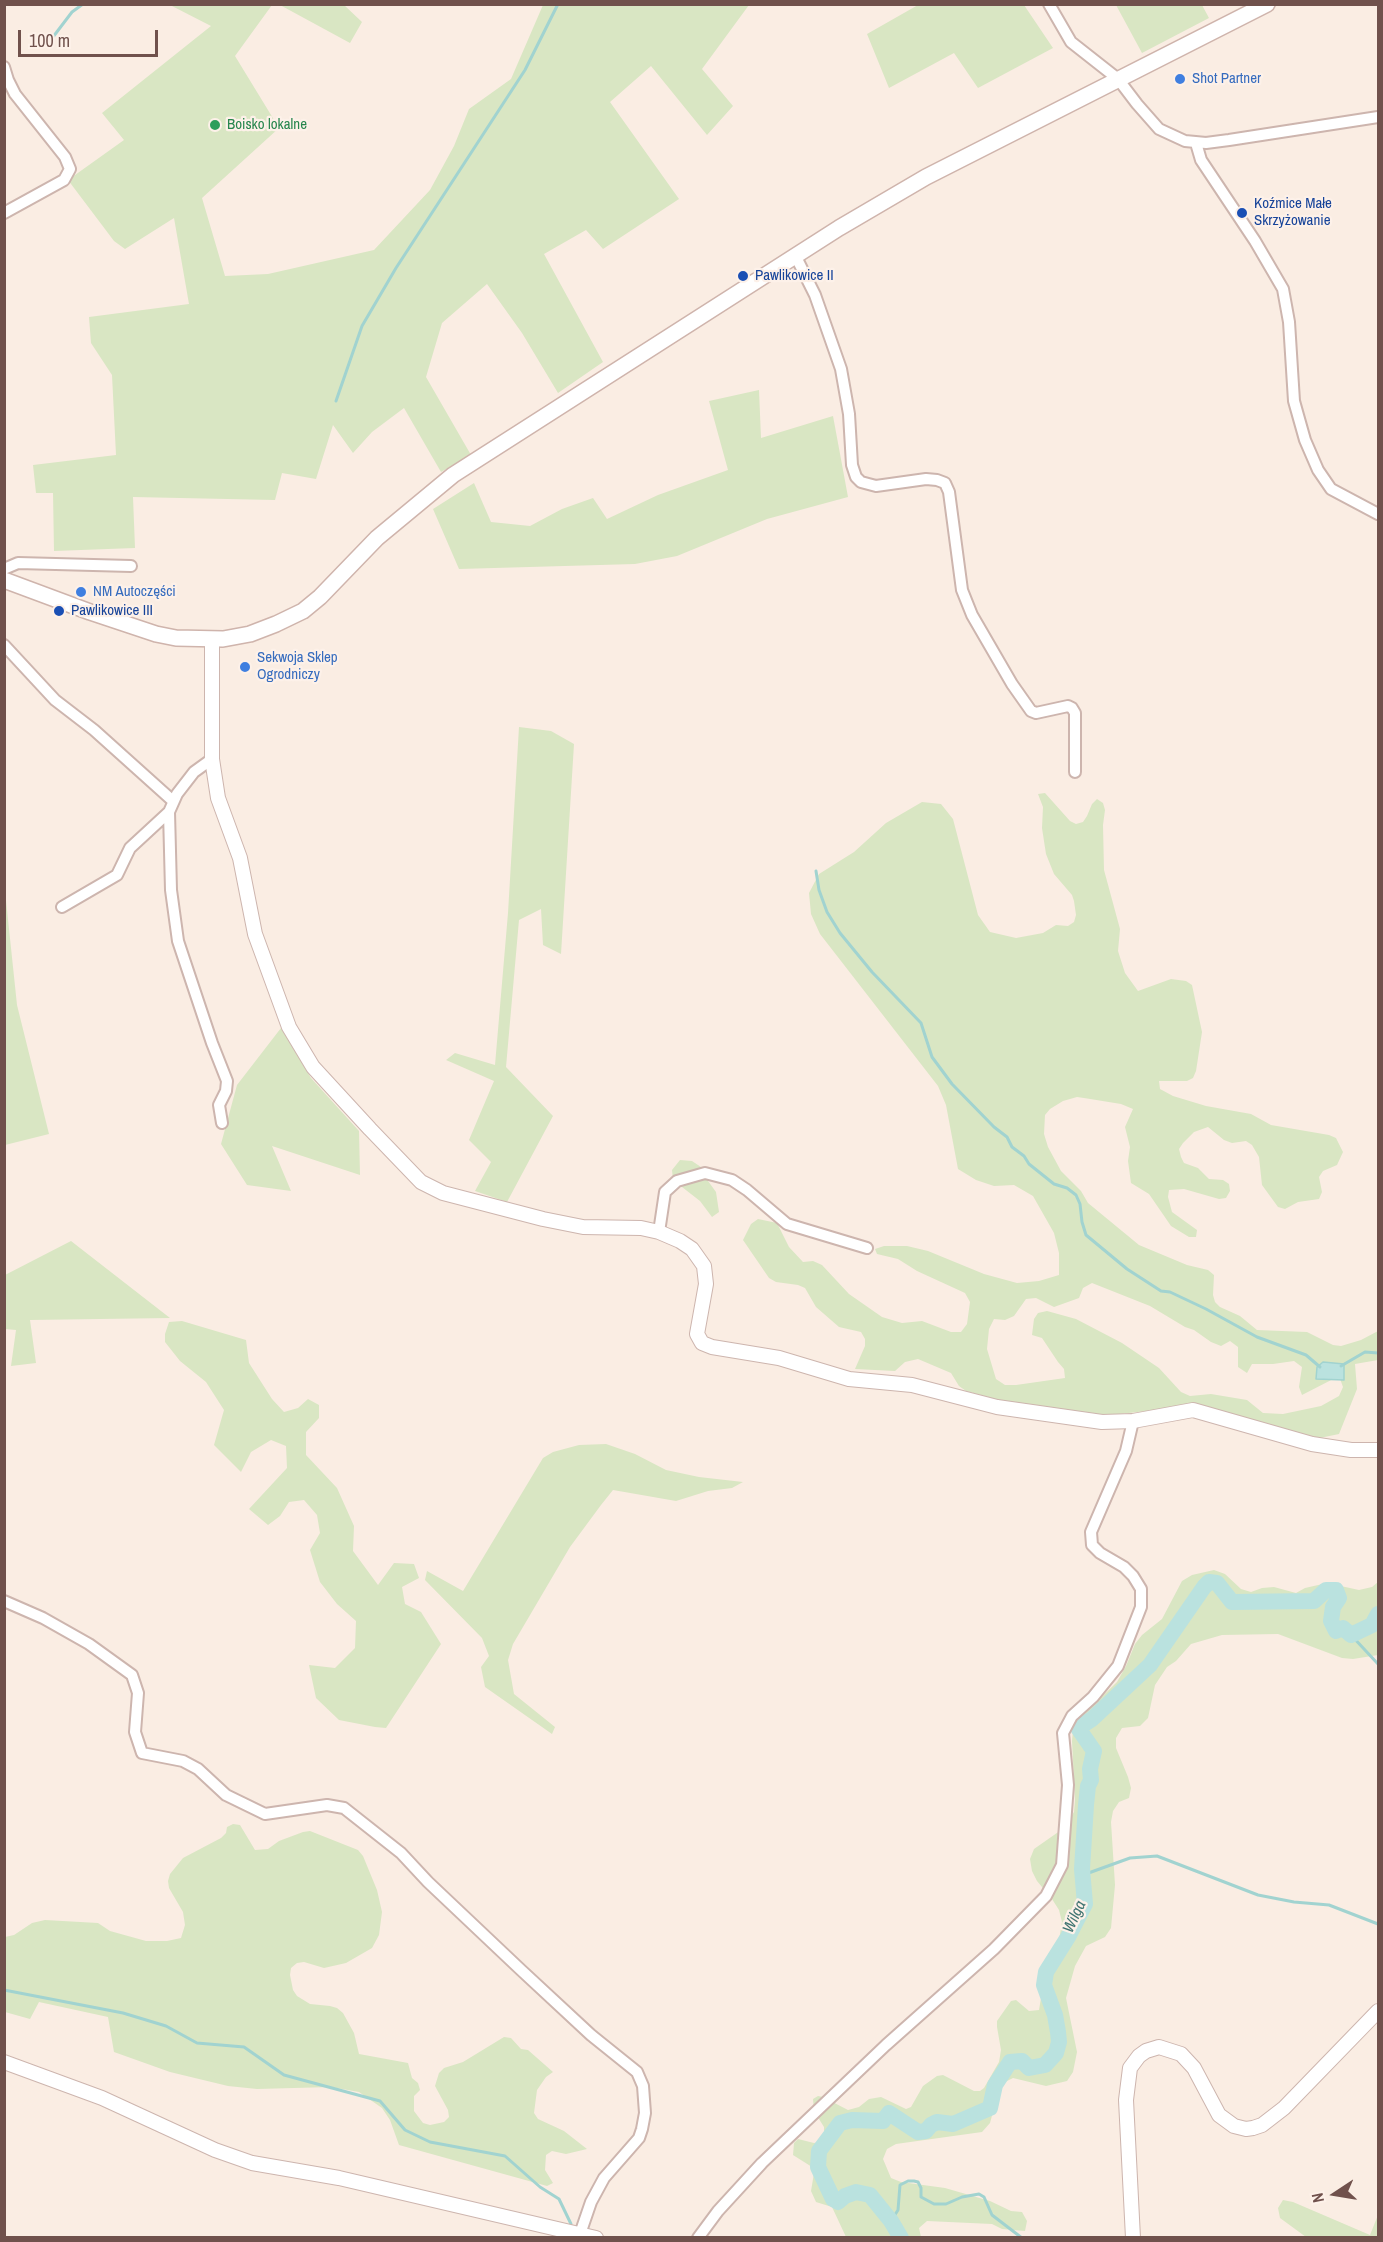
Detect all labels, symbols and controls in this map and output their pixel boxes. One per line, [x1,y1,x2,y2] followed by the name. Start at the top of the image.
[21,18,160,56] scale bar
[29,28,70,53] text: 100 m
[1192,70,1261,88] place label: Shot Partner
[1173,72,1187,86] marker: Shot Partner
[227,116,307,134] place label: Boisko lokalne
[208,118,222,132] marker: Boisko lokalne
[1254,195,1332,230] place label: Koźmice Małe Skrzyżowanie
[1235,206,1249,220] marker: Koźmice Małe Skrzyżowanie
[755,267,834,285] place label: Pawlikowice II
[736,269,750,283] marker: Pawlikowice II
[93,583,176,601] place label: NM Autoczęści
[74,585,88,599] marker: NM Autoczęści
[71,602,153,620] place label: Pawlikowice III
[52,604,66,618] marker: Pawlikowice III
[257,649,338,684] place label: Sekwoja Sklep Ogrodniczy
[238,660,252,674] marker: Sekwoja Sklep Ogrodniczy
[1059,1898,1091,1936] water label: Wilga
[1305,2164,1365,2224] north arrow
[1306,2191,1329,2205] text: N

